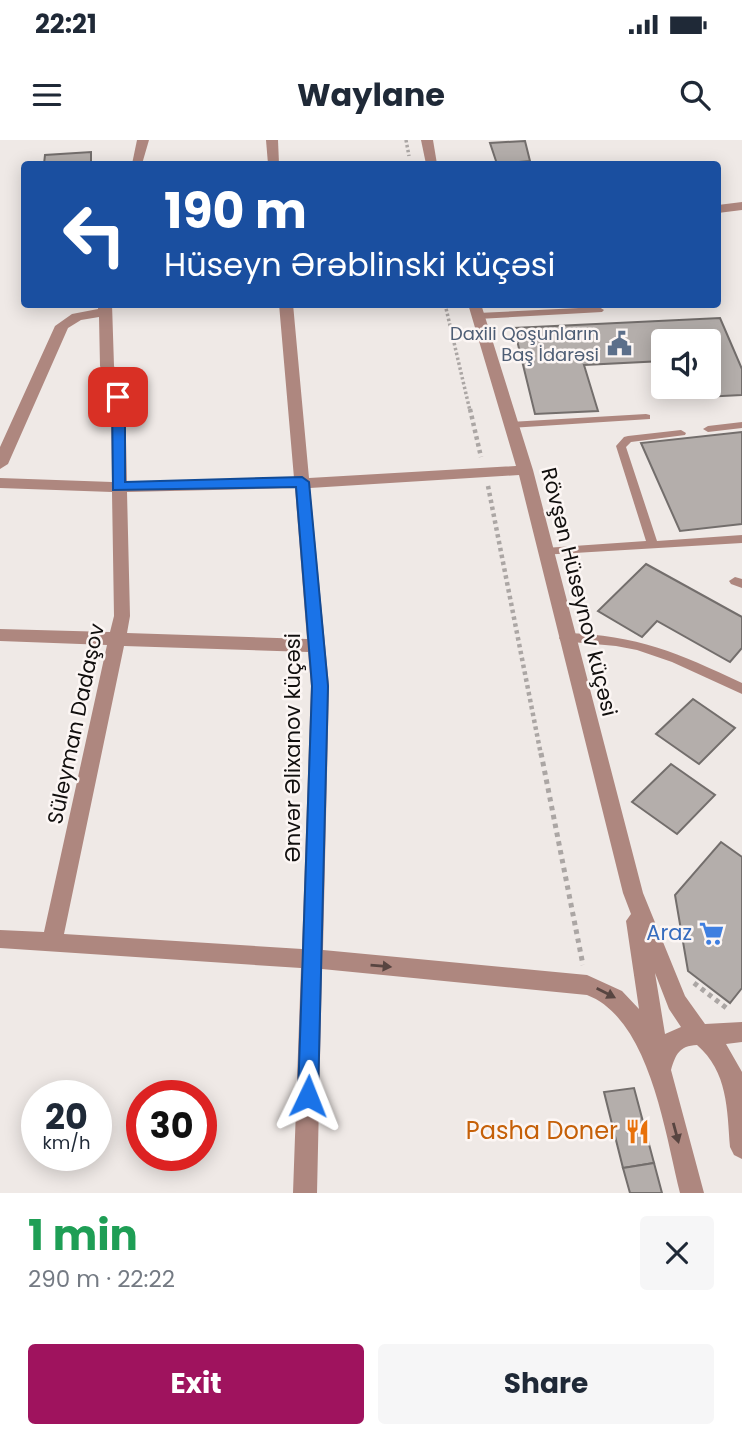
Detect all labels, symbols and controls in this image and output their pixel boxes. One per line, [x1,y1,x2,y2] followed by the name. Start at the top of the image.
[35,6,97,42] text: 22:21
[297,72,445,117] text: Waylane
[28,76,66,114] icon: menu
[676,76,714,114] icon: search
[164,177,307,245] text: 190 m
[49,189,140,280] icon: left
[164,242,555,287] text: Hüseyn Ərəblinski küçəsi
[450,321,599,367] place label: Daxili Qoşunların Baş İdarəsi
[651,329,721,399] map controls
[651,329,721,399] button: sound
[605,330,633,358] public building icon: Daxili Qoşunların Baş İdarəsi
[88,367,148,427] pin
[99,378,137,416] icon: arrive
[535,465,624,719] street label: Rövşən Hüseynov küçəsi
[40,621,111,827] street label: Süleyman Dadaşov
[278,633,307,863] street label: Ənvər Əlixanov küçəsi
[646,918,692,947] place label: Araz
[698,919,726,947] supermarket icon: Araz
[370,960,392,971] one-way arrow
[596,987,616,998] one-way arrow
[271,1059,345,1133] position arrow
[126,1080,217,1171] speed limit sign: 30
[45,1092,88,1141] text: 20
[466,1114,618,1147] place label: Pasha Doner
[624,1117,652,1145] restaurant icon: Pasha Doner
[671,1122,682,1144] one-way arrow
[43,1130,90,1155] text: km/h
[28,1206,138,1265] text: 1 min
[640,1216,714,1290] button: close
[28,1263,175,1295] text: 290 m · 22:22
[28,1344,364,1424] button: Exit
[378,1344,714,1424] button: Share

